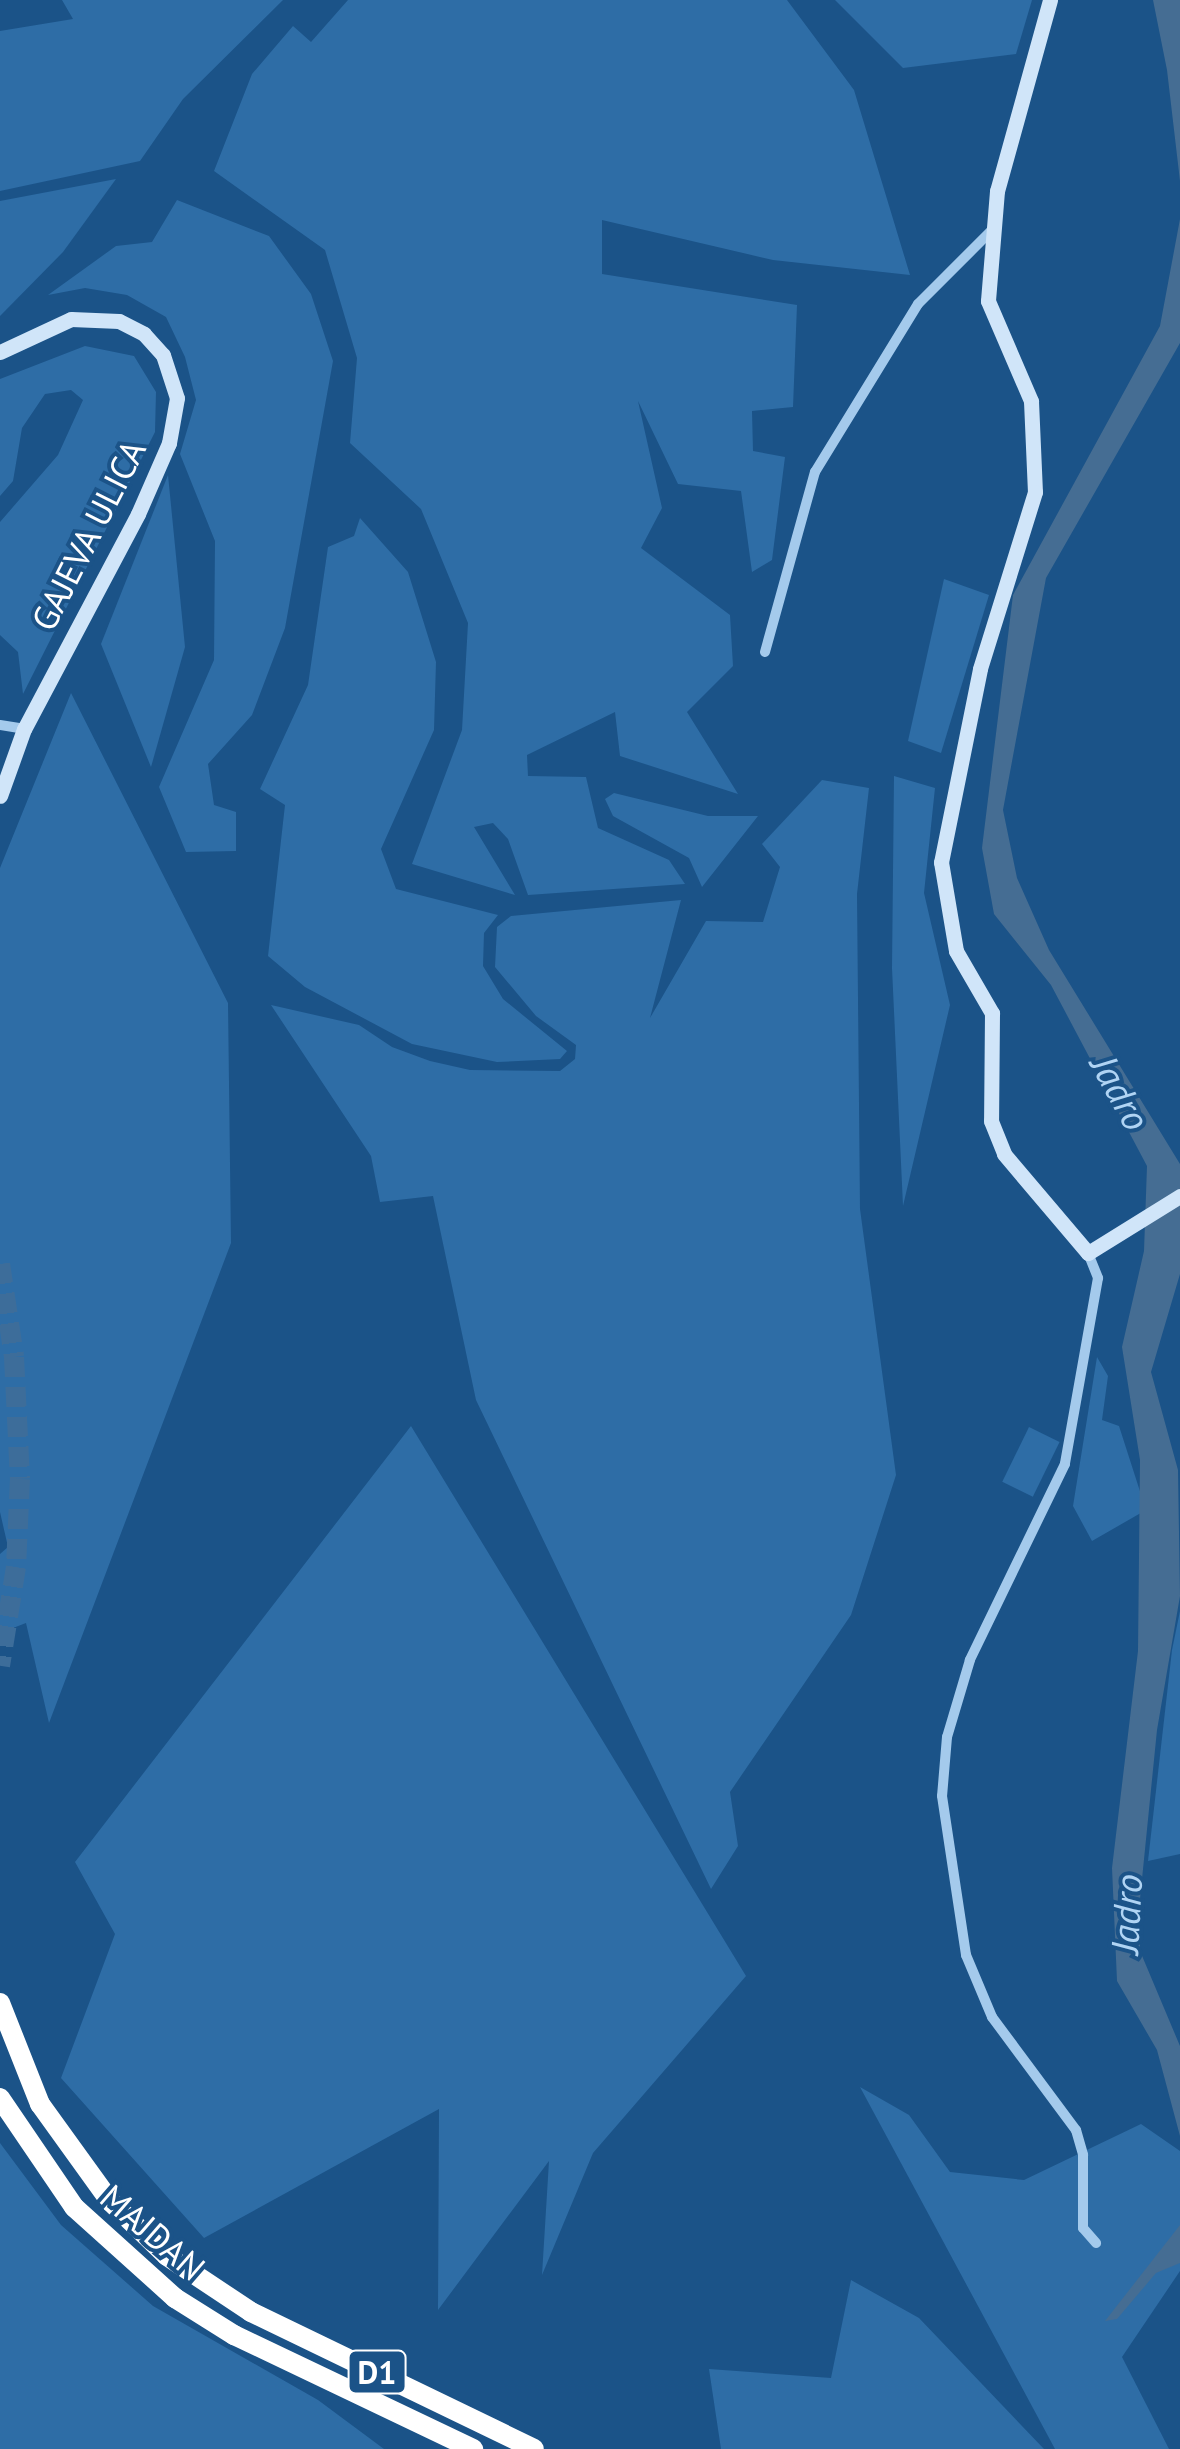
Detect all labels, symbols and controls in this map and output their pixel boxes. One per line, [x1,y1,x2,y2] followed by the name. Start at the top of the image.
[22,432,154,638] street label: GAJEVA ULICA
[1082,1046,1160,1138] water label: Jadro
[1101,1873,1151,1955] water label: Jadro
[92,2175,214,2289] street label: MAJDAN
[347,2345,407,2399] road number: D1

